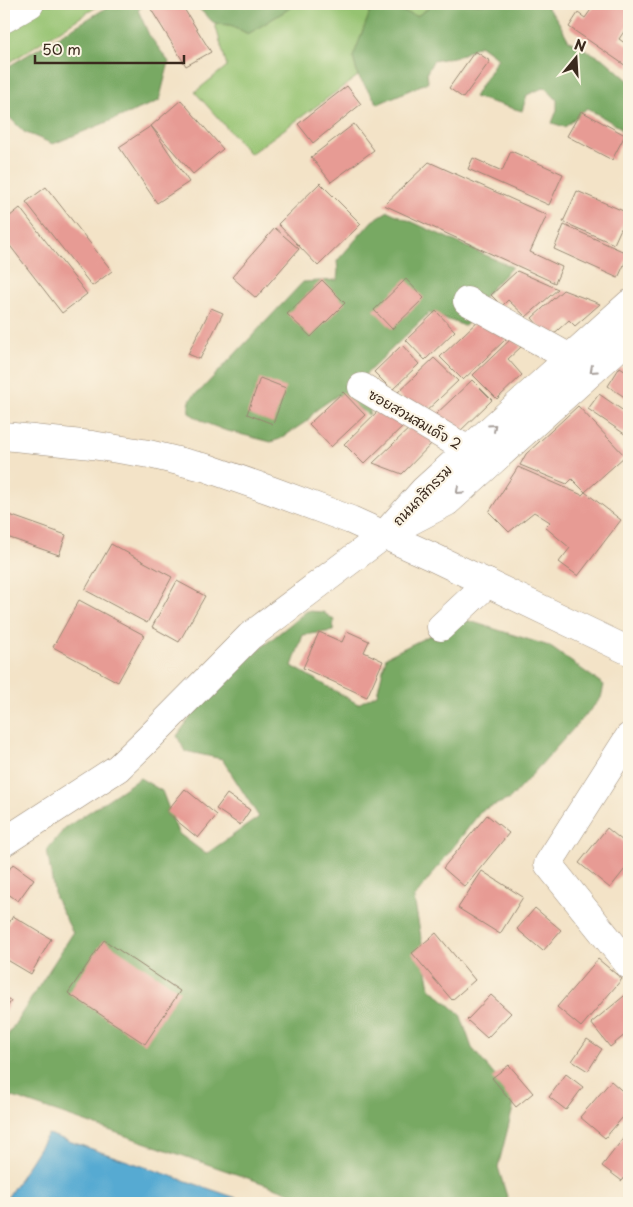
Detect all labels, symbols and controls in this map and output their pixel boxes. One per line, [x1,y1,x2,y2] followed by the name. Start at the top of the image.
[35,32,184,64] scale bar
[550,32,600,82] north arrow
[572,33,589,57] text: N
[42,37,81,60] text: 50 m
[590,364,599,373] one-way arrow
[364,384,466,454] street label: ซอยสวนสมเด็จ 2
[488,424,497,433] one-way arrow
[387,460,457,530] street label: ถนนกสิกรรม
[456,485,465,494] one-way arrow

